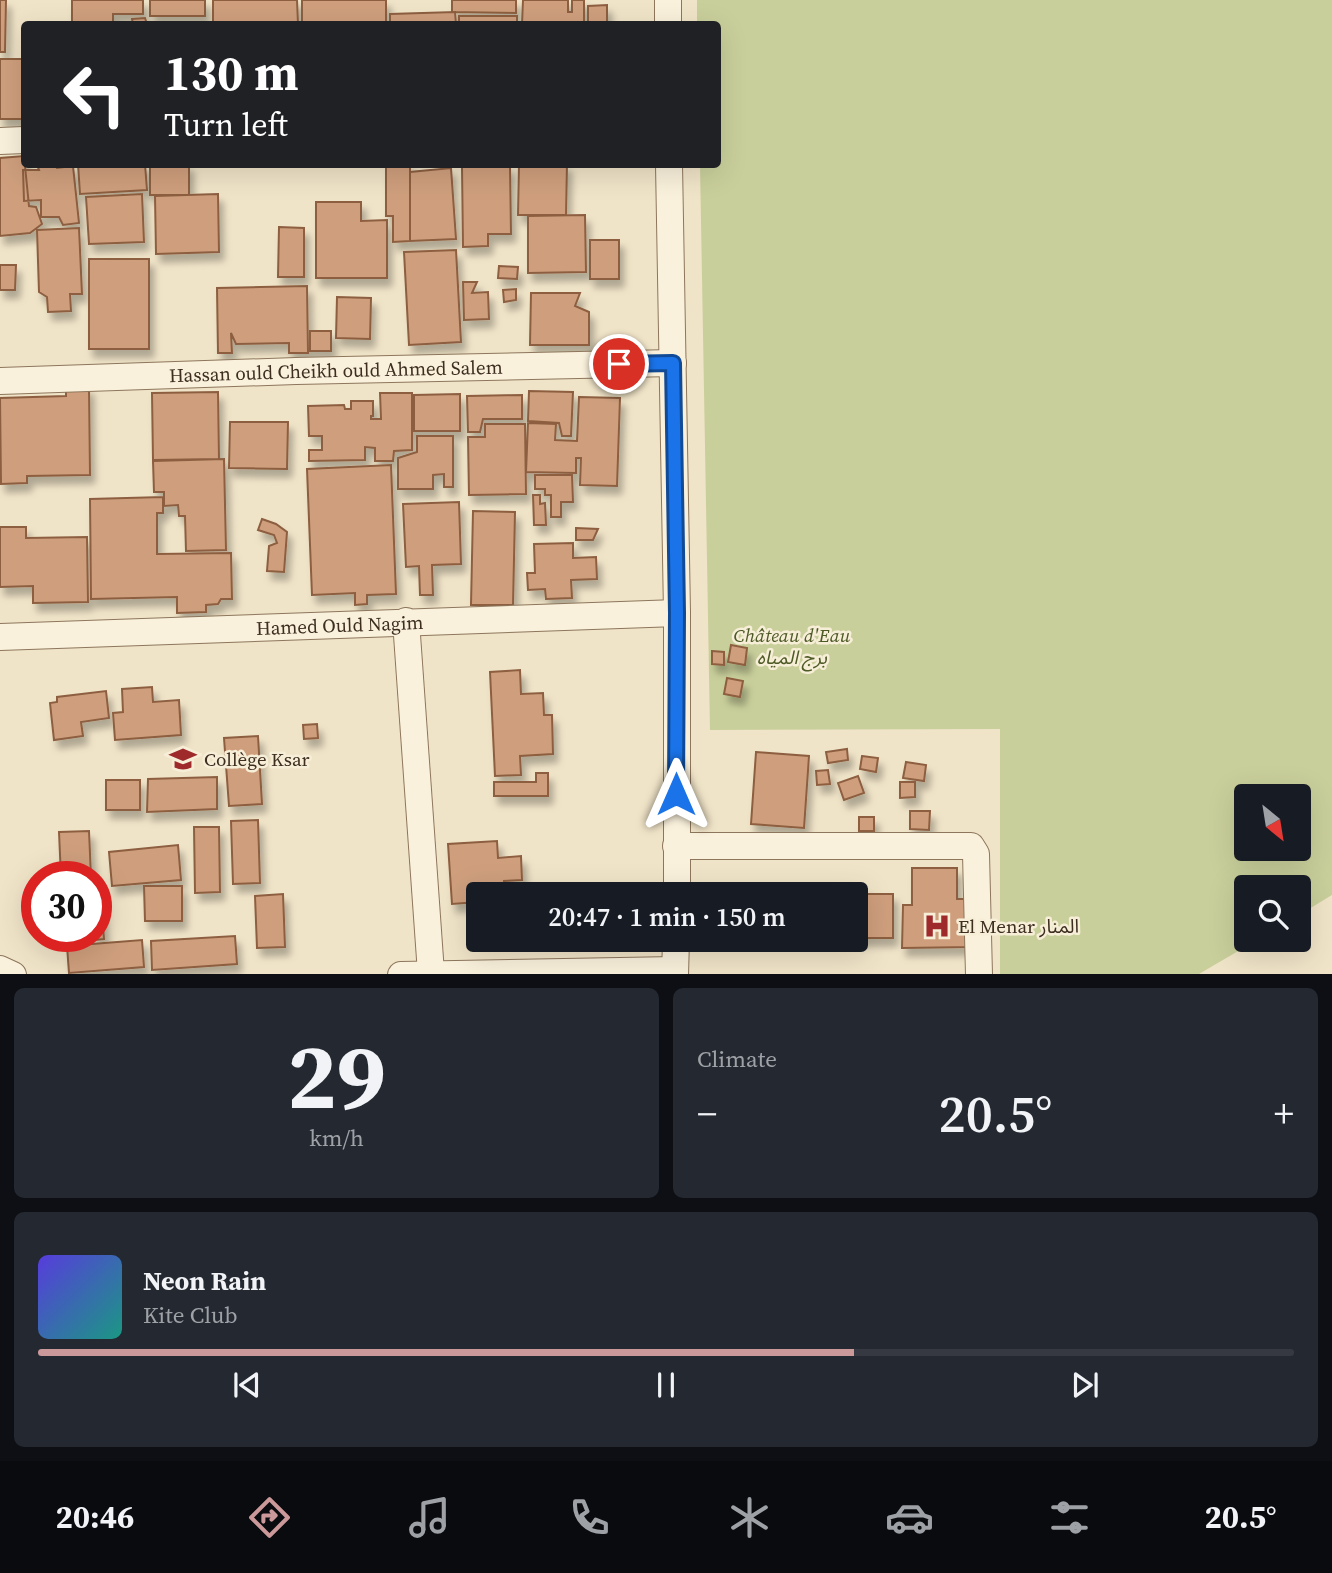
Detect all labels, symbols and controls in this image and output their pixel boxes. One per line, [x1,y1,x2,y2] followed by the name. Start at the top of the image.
[164,39,299,106] text: 130 m
[49,49,140,140] icon: left
[164,103,288,147] text: Turn left
[589,334,649,394] pin
[600,345,638,383] icon: arrive
[169,354,503,388] street label: Hassan ould Cheikh ould Ahmed Salem
[256,609,424,641] street label: Hamed Ould Nagim
[734,622,851,672] park label: Château d'Eau برج المياه
[168,744,198,774] school or university icon: Collège Ksar
[204,746,310,772] place label: Collège Ksar
[639,757,713,831] position arrow
[1234,784,1311,861] north arrow
[1234,784,1311,952] map controls
[21,861,112,952] speed limit sign: 30
[1234,875,1311,952] button: search
[548,899,786,935] text: 20:47 · 1 min · 150 m
[922,911,952,941] hospital icon: El Menar المنار
[958,913,1079,939] place label: El Menar المنار
[287,1014,386,1138] text: 29
[697,1043,777,1075] text: Climate
[939,1078,1052,1149] text: 20.5°
[697,1088,717,1140] text: −
[1274,1088,1294,1140] text: +
[309,1122,364,1154] text: km/h
[143,1263,266,1299] text: Neon Rain
[143,1299,238,1331] text: Kite Club
[228,1366,266,1404] icon: previous
[647,1366,685,1404] icon: pause
[1066,1366,1104,1404] icon: next
[245,1493,294,1542] icon: directions
[405,1493,454,1542] icon: music
[565,1493,614,1542] icon: phone
[725,1493,774,1542] icon: climate
[885,1493,934,1542] icon: car
[1045,1493,1094,1542] icon: filters
[55,1495,134,1539] text: 20:46
[1204,1495,1277,1539] text: 20.5°

